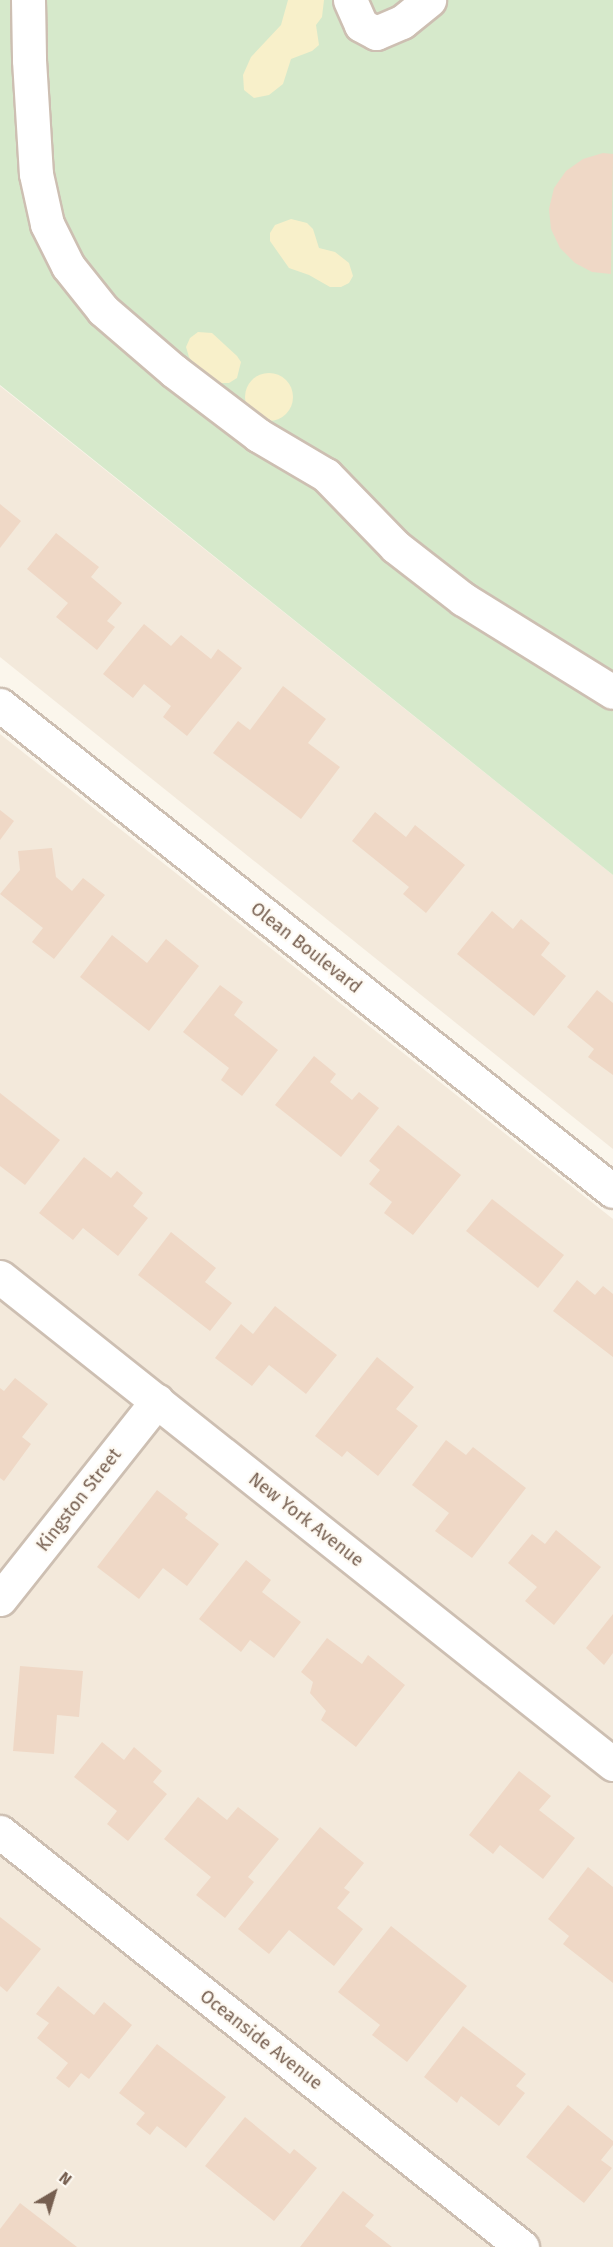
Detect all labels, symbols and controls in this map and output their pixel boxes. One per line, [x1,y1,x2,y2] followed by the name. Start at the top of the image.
[246,898,366,998] street label: Olean Boulevard
[32,1444,126,1556] street label: Kingston Street
[244,1468,368,1572] street label: New York Avenue
[196,1986,326,2094] street label: Oceanside Avenue
[24,2163,84,2223] north arrow
[55,2168,75,2189] text: N

